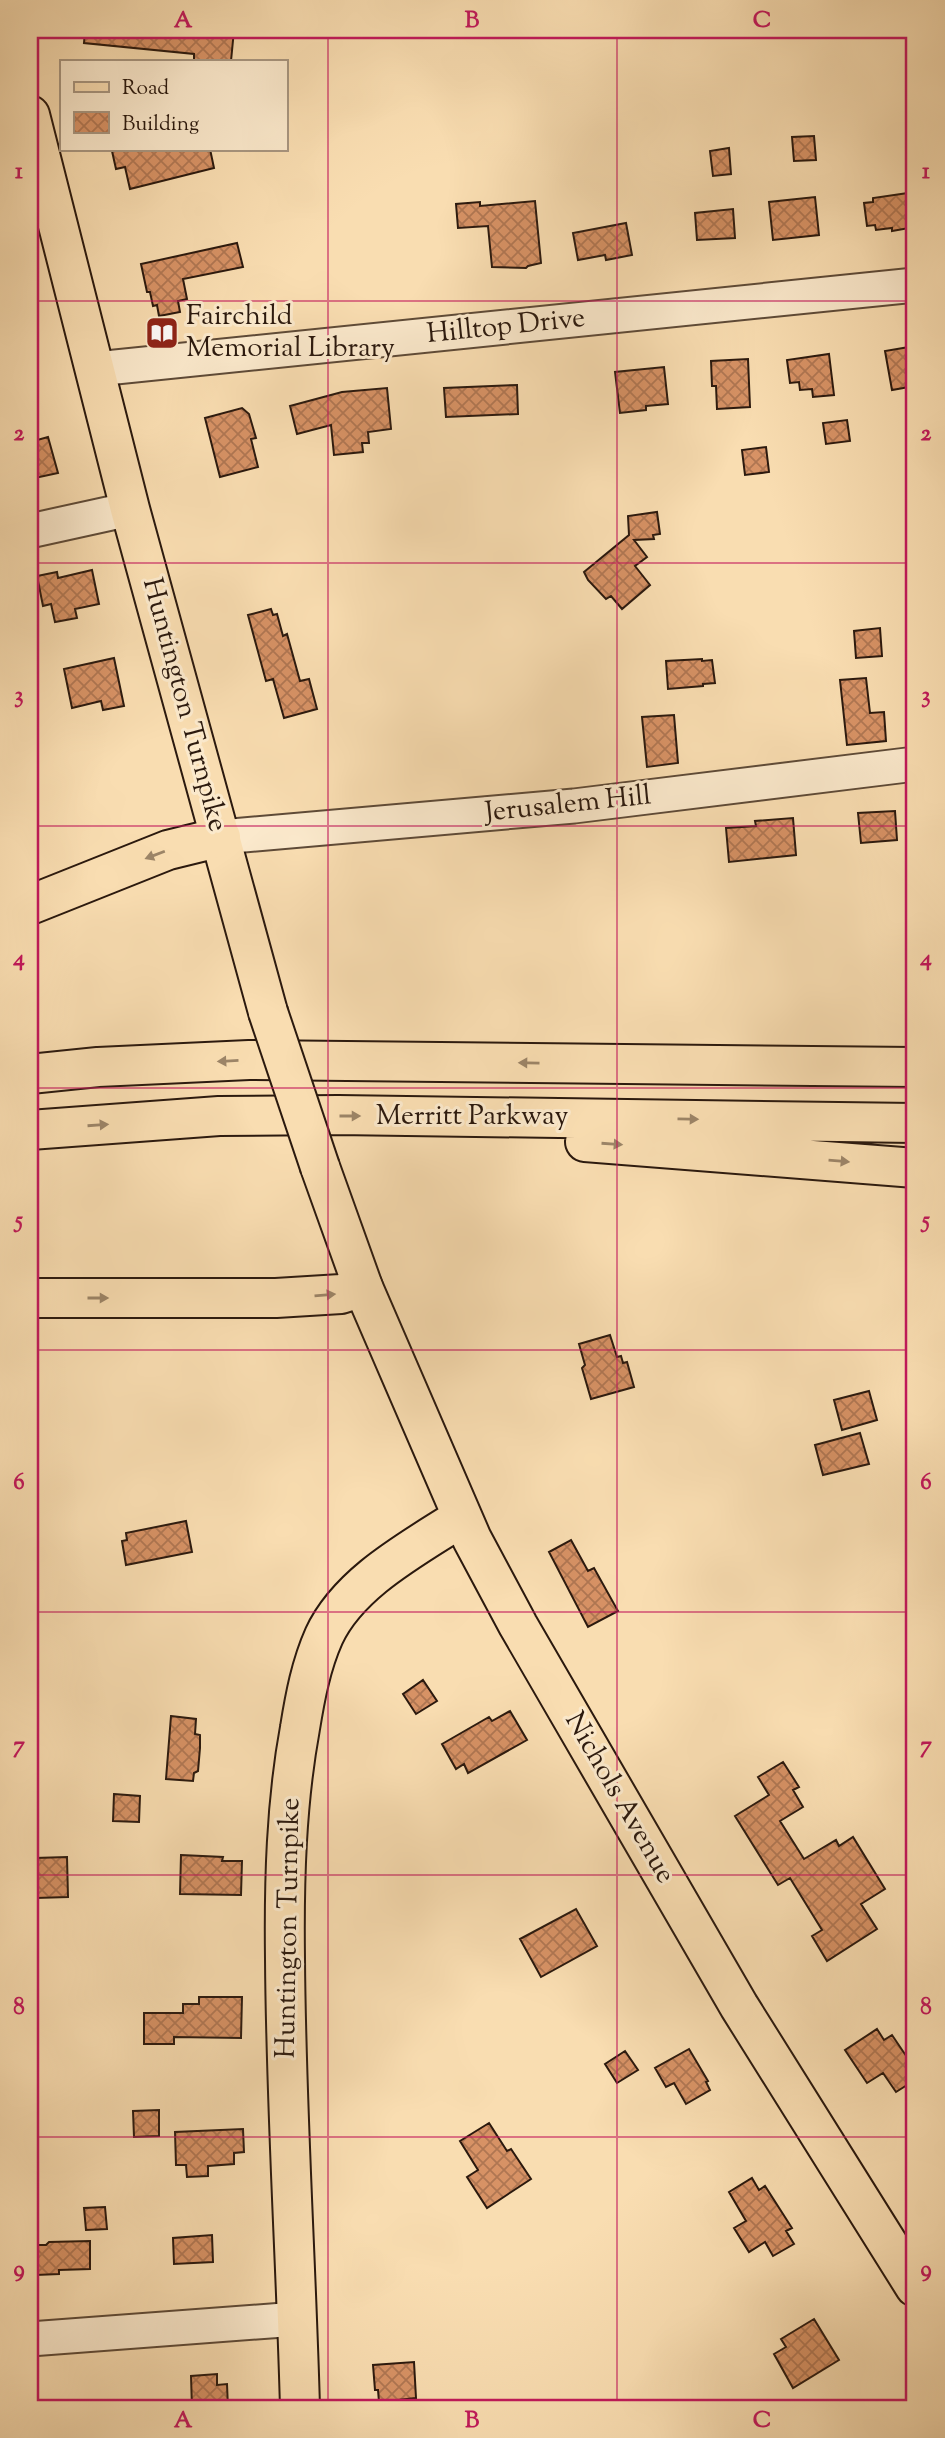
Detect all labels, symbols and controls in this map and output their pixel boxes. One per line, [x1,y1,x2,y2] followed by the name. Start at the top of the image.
[174,5,193,38] text: A
[465,5,480,38] text: B
[753,5,771,38] text: C
[60,60,287,150] legend
[122,74,169,104] text: Road
[122,110,199,140] text: Building
[15,156,23,189] text: 1
[922,156,930,189] text: 1
[186,297,395,369] place label: Fairchild Memorial Library
[425,299,587,355] street label: Hilltop Drive
[143,314,181,352] library icon: Fairchild Memorial Library
[14,418,25,451] text: 2
[921,418,932,451] text: 2
[131,574,237,836] street label: Huntington Turnpike
[14,680,24,713] text: 3
[921,680,931,713] text: 3
[481,776,653,834] street label: Jerusalem Hill
[145,850,166,861] one-way arrow
[12,943,25,976] text: 4
[919,943,932,976] text: 4
[216,1056,238,1067] one-way arrow
[517,1057,539,1069] one-way arrow
[376,1097,568,1137] street label: Merritt Parkway
[339,1110,361,1121] one-way arrow
[678,1113,700,1125] one-way arrow
[87,1119,109,1130] one-way arrow
[601,1138,623,1149] one-way arrow
[828,1156,850,1167] one-way arrow
[13,1205,23,1238] text: 5
[920,1205,930,1238] text: 5
[315,1289,337,1300] one-way arrow
[87,1292,109,1304] one-way arrow
[13,1467,25,1500] text: 6
[920,1467,932,1500] text: 6
[554,1705,684,1891] street label: Nichols Avenue
[13,1730,25,1763] text: 7
[920,1730,932,1763] text: 7
[267,1797,311,2059] street label: Huntington Turnpike
[13,1992,25,2025] text: 8
[920,1992,932,2025] text: 8
[13,2254,25,2287] text: 9
[920,2254,932,2287] text: 9
[174,2405,193,2438] text: A
[465,2405,480,2438] text: B
[753,2405,771,2438] text: C

